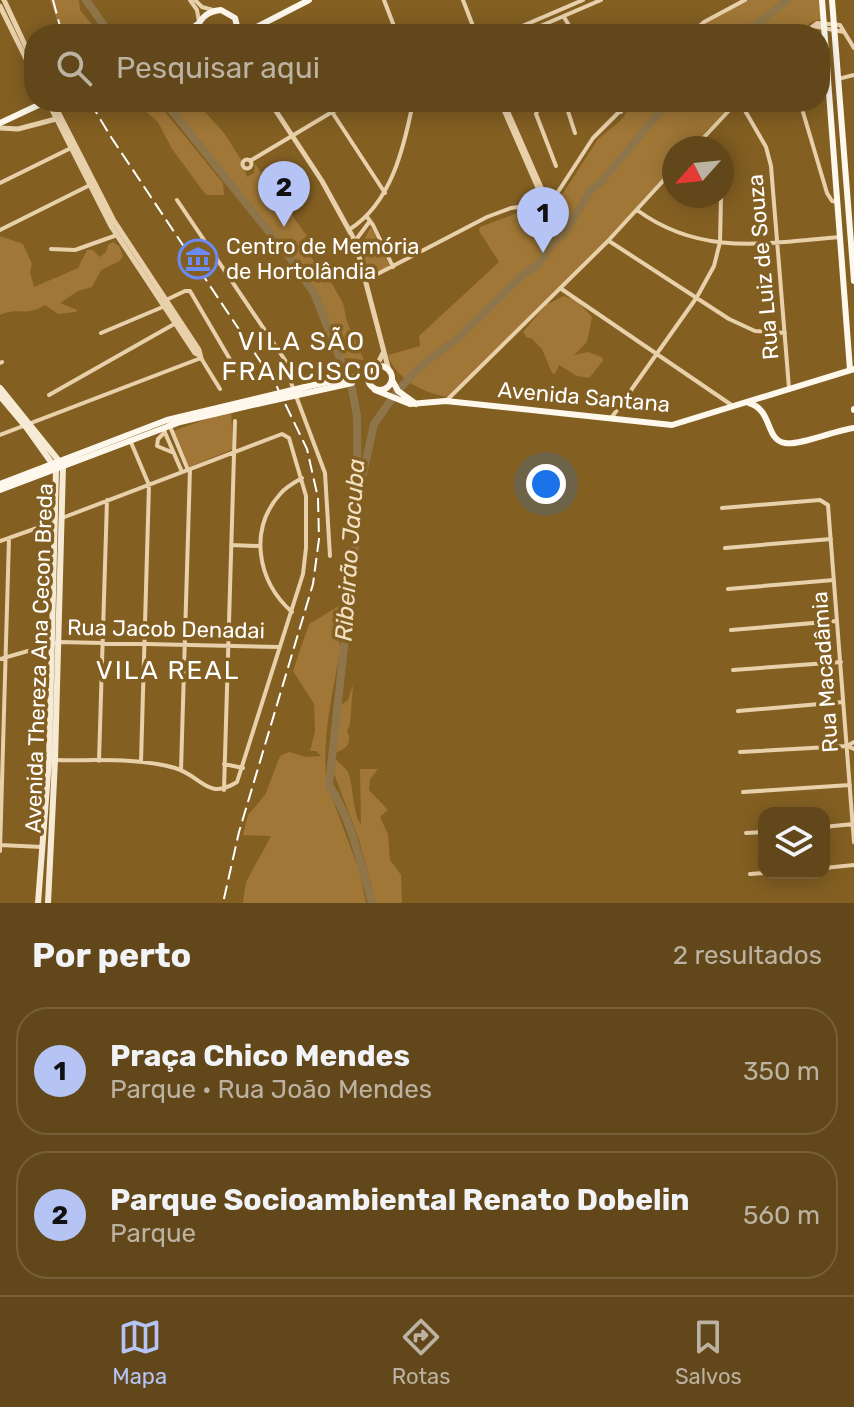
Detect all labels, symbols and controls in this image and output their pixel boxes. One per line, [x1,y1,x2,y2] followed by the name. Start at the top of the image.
[24,24,830,112] search box
[52,46,96,90] icon: search
[116,50,320,86] text: Pesquisar aqui
[662,136,734,208] north arrow
[258,161,310,227] pin: 2
[741,173,785,361] street label: Rua Luiz de Souza
[517,187,569,253] pin: 1
[226,233,420,285] place label: Centro de Memória de Hortolândia
[177,238,219,280] museum icon: Centro de Memória de Hortolândia
[221,326,383,387] district label: VILA SÃO FRANCISCO
[497,376,671,418] street label: Avenida Santana
[330,458,370,642] water label: Ribeirão Jacuba
[526,464,566,504] your location
[19,483,59,833] street label: Avenida Thereza Ana Cecon Breda
[806,591,844,753] street label: Rua Macadâmia
[67,614,265,644] street label: Rua Jacob Denadai
[96,655,240,686] district label: VILA REAL
[758,807,830,879] map controls
[758,807,830,879] button: layers
[32,935,191,976] text: Por perto
[673,940,822,971] text: 2 resultados
[110,1038,410,1074] text: Praça Chico Mendes
[54,1056,66,1087] text: 1
[743,1056,820,1087] text: 350 m
[110,1074,432,1105] text: Parque · Rua João Mendes
[110,1182,690,1218] text: Parque Socioambiental Renato Dobelin
[52,1200,68,1231] text: 2
[743,1200,820,1231] text: 560 m
[110,1218,196,1249] text: Parque
[112,1315,167,1390] tab: Mapa
[392,1315,450,1390] tab: Rotas
[675,1315,742,1390] tab: Salvos

